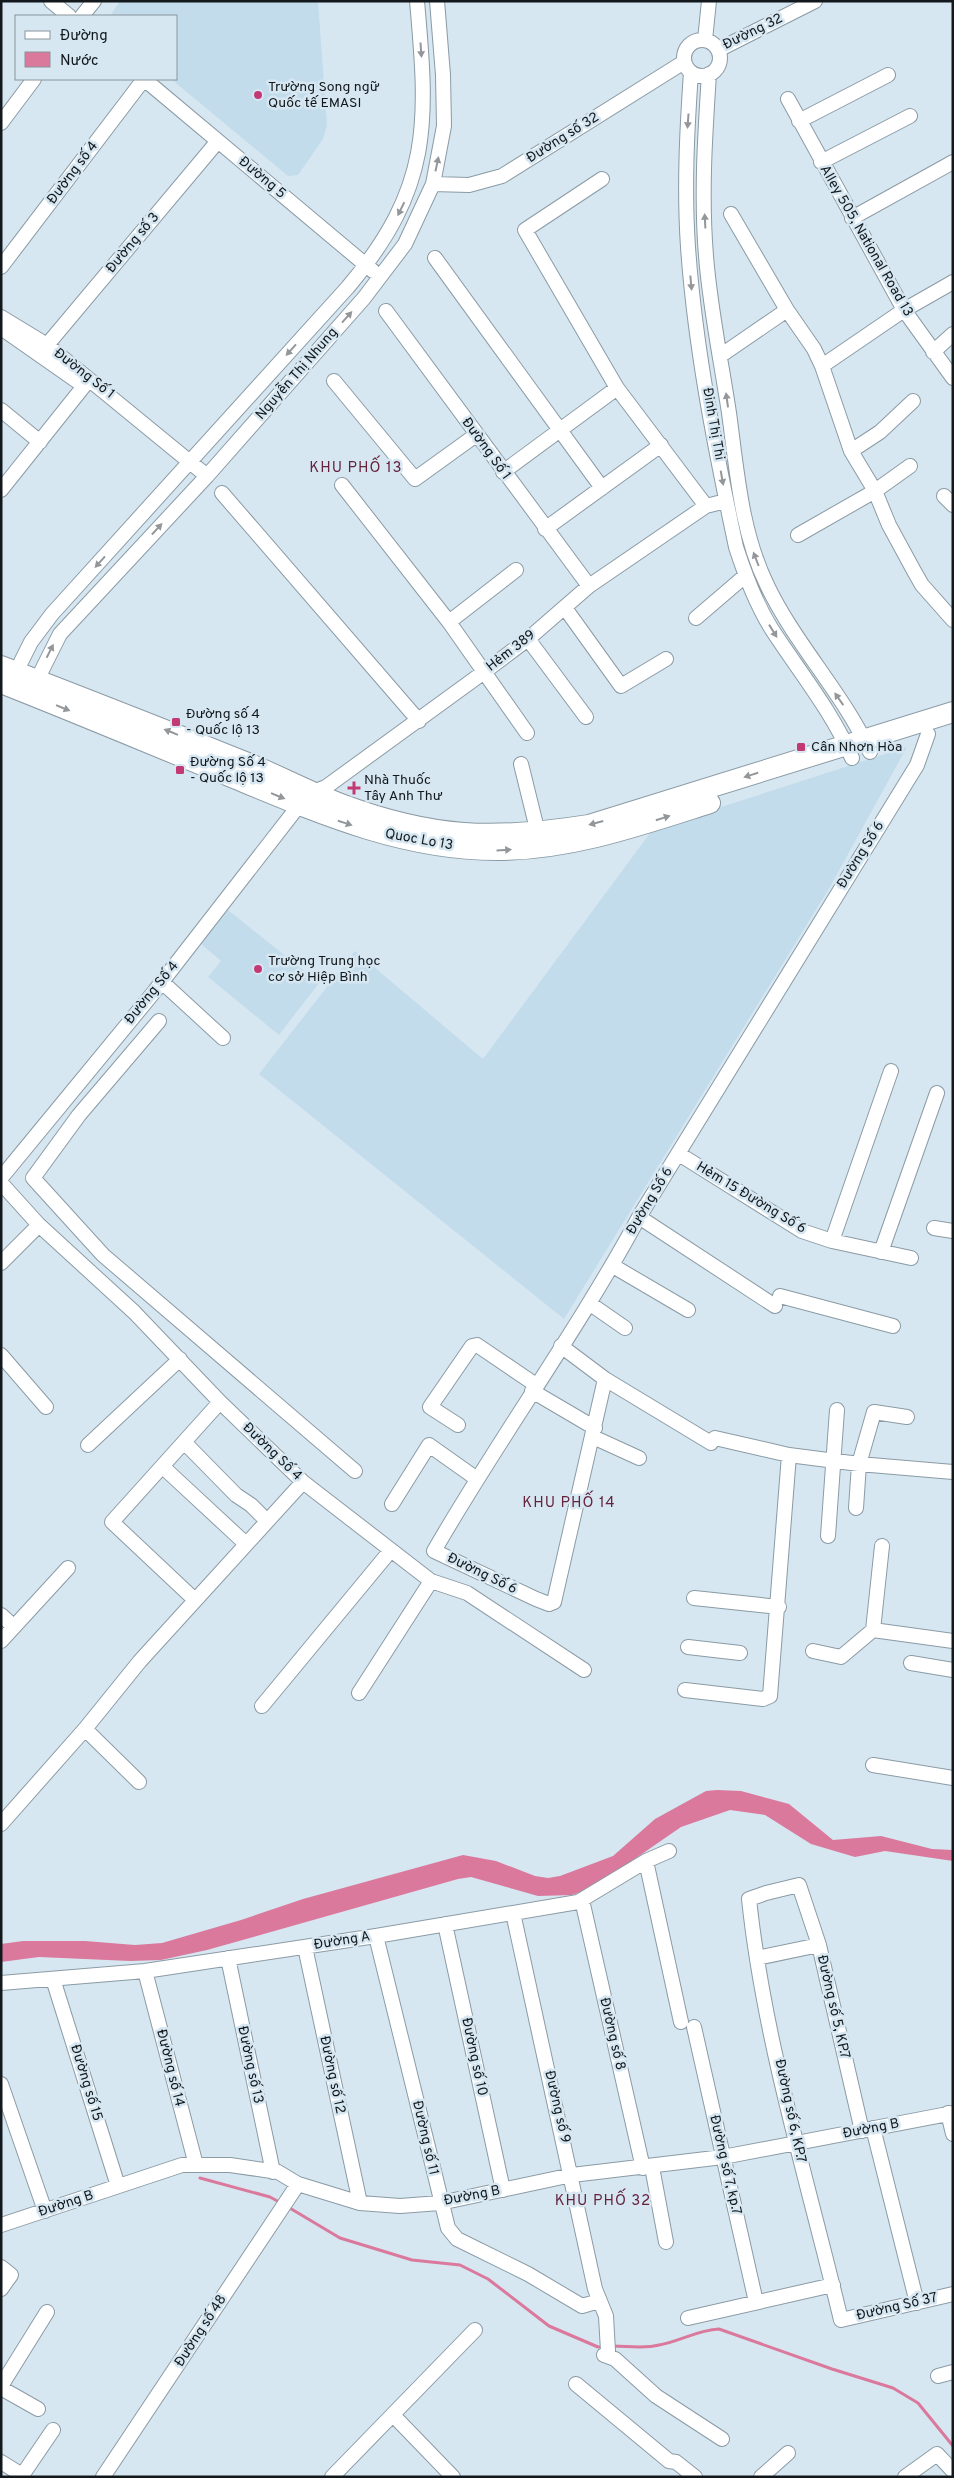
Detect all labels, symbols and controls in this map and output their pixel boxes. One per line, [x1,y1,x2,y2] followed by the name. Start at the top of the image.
[720,10,786,54] street label: Đường 32
[15,15,178,80] legend
[60,27,108,46] text: Đường
[418,42,426,58] one-way arrow
[60,52,99,71] text: Nước
[268,79,380,112] place label: Trường Song ngữ Quốc tế EMASI
[252,89,264,101] marker: Trường Song ngữ Quốc tế EMASI
[524,109,602,167] street label: Đường số 32
[683,113,691,129] one-way arrow
[44,138,102,208] street label: Đường số 4
[235,153,289,203] street label: Đường 5
[433,157,441,172] one-way arrow
[816,162,916,320] street label: Alley 505, National Road 13
[397,202,405,216] one-way arrow
[103,209,163,277] street label: Đường số 3
[700,213,708,229] one-way arrow
[688,275,696,291] one-way arrow
[341,312,353,324] one-way arrow
[252,324,342,423] street label: Nguyễn Thị Nhung
[285,344,297,356] one-way arrow
[50,345,118,403] street label: Đường Số 1
[698,386,728,462] street label: Đinh Thị Thi
[723,391,731,407] one-way arrow
[458,415,514,483] street label: Đường Số 1
[309,455,403,478] district label: KHU PHỐ 13
[719,470,727,486] one-way arrow
[151,524,163,536] one-way arrow
[752,552,760,566] one-way arrow
[94,555,106,567] one-way arrow
[769,624,778,637] one-way arrow
[483,627,539,675] street label: Hẻm 389
[46,644,54,658] one-way arrow
[834,692,844,705] one-way arrow
[55,705,70,713] one-way arrow
[186,706,260,739] place label: Đường số 4 - Quốc lộ 13
[170,716,182,728] marker: Đường số 4 - Quốc lộ 13
[164,728,178,736] one-way arrow
[811,739,902,756] place label: Cân Nhơn Hòa
[795,741,807,753] marker: Cân Nhơn Hòa
[190,754,266,787] place label: Đường Số 4 - Quốc lộ 13
[174,764,186,776] marker: Đường Số 4 - Quốc lộ 13
[364,772,443,805] place label: Nhà Thuốc Tây Anh Thư
[744,772,759,780] one-way arrow
[348,782,360,794] marker: Nhà Thuốc Tây Anh Thư
[271,792,286,800] one-way arrow
[656,813,671,821] one-way arrow
[834,818,888,892] street label: Đường Số 6
[338,819,353,827] one-way arrow
[588,819,603,827] one-way arrow
[384,826,454,854] street label: Quoc Lo 13
[497,845,513,853] one-way arrow
[268,953,381,986] place label: Trường Trung học cơ sở Hiệp Bình
[121,958,183,1028] street label: Đường Số 4
[252,963,264,975] marker: Trường Trung học cơ sở Hiệp Bình
[693,1158,809,1238] street label: Hẻm 15 Đường Số 6
[623,1164,677,1238] street label: Đường Số 6
[239,1419,305,1485] street label: Đường Số 4
[522,1490,616,1513] district label: KHU PHỐ 14
[444,1550,520,1598] street label: Đường Số 6
[313,1928,371,1954] street label: Đường A
[813,1954,853,2060] street label: Đường số 5, KP.7
[595,1996,629,2072] street label: Đường số 8
[457,2016,491,2098] street label: Đường số 10
[233,2025,267,2105] street label: Đường số 13
[152,2028,188,2108] street label: Đường số 14
[315,2035,349,2115] street label: Đường số 12
[66,2043,106,2123] street label: Đường số 15
[771,2058,809,2164] street label: Đường số 6, KP.7
[540,2069,574,2145] street label: Đường số 9
[408,2099,442,2177] street label: Đường số 11
[705,2114,745,2216] street label: Đường số 7, kp.7
[841,2115,901,2143] street label: Đường B
[442,2182,502,2210] street label: Đường B
[36,2187,96,2221] street label: Đường B
[555,2188,651,2211] district label: KHU PHỐ 32
[855,2289,939,2325] street label: Đường Số 37
[171,2292,231,2370] street label: Đường số 48

